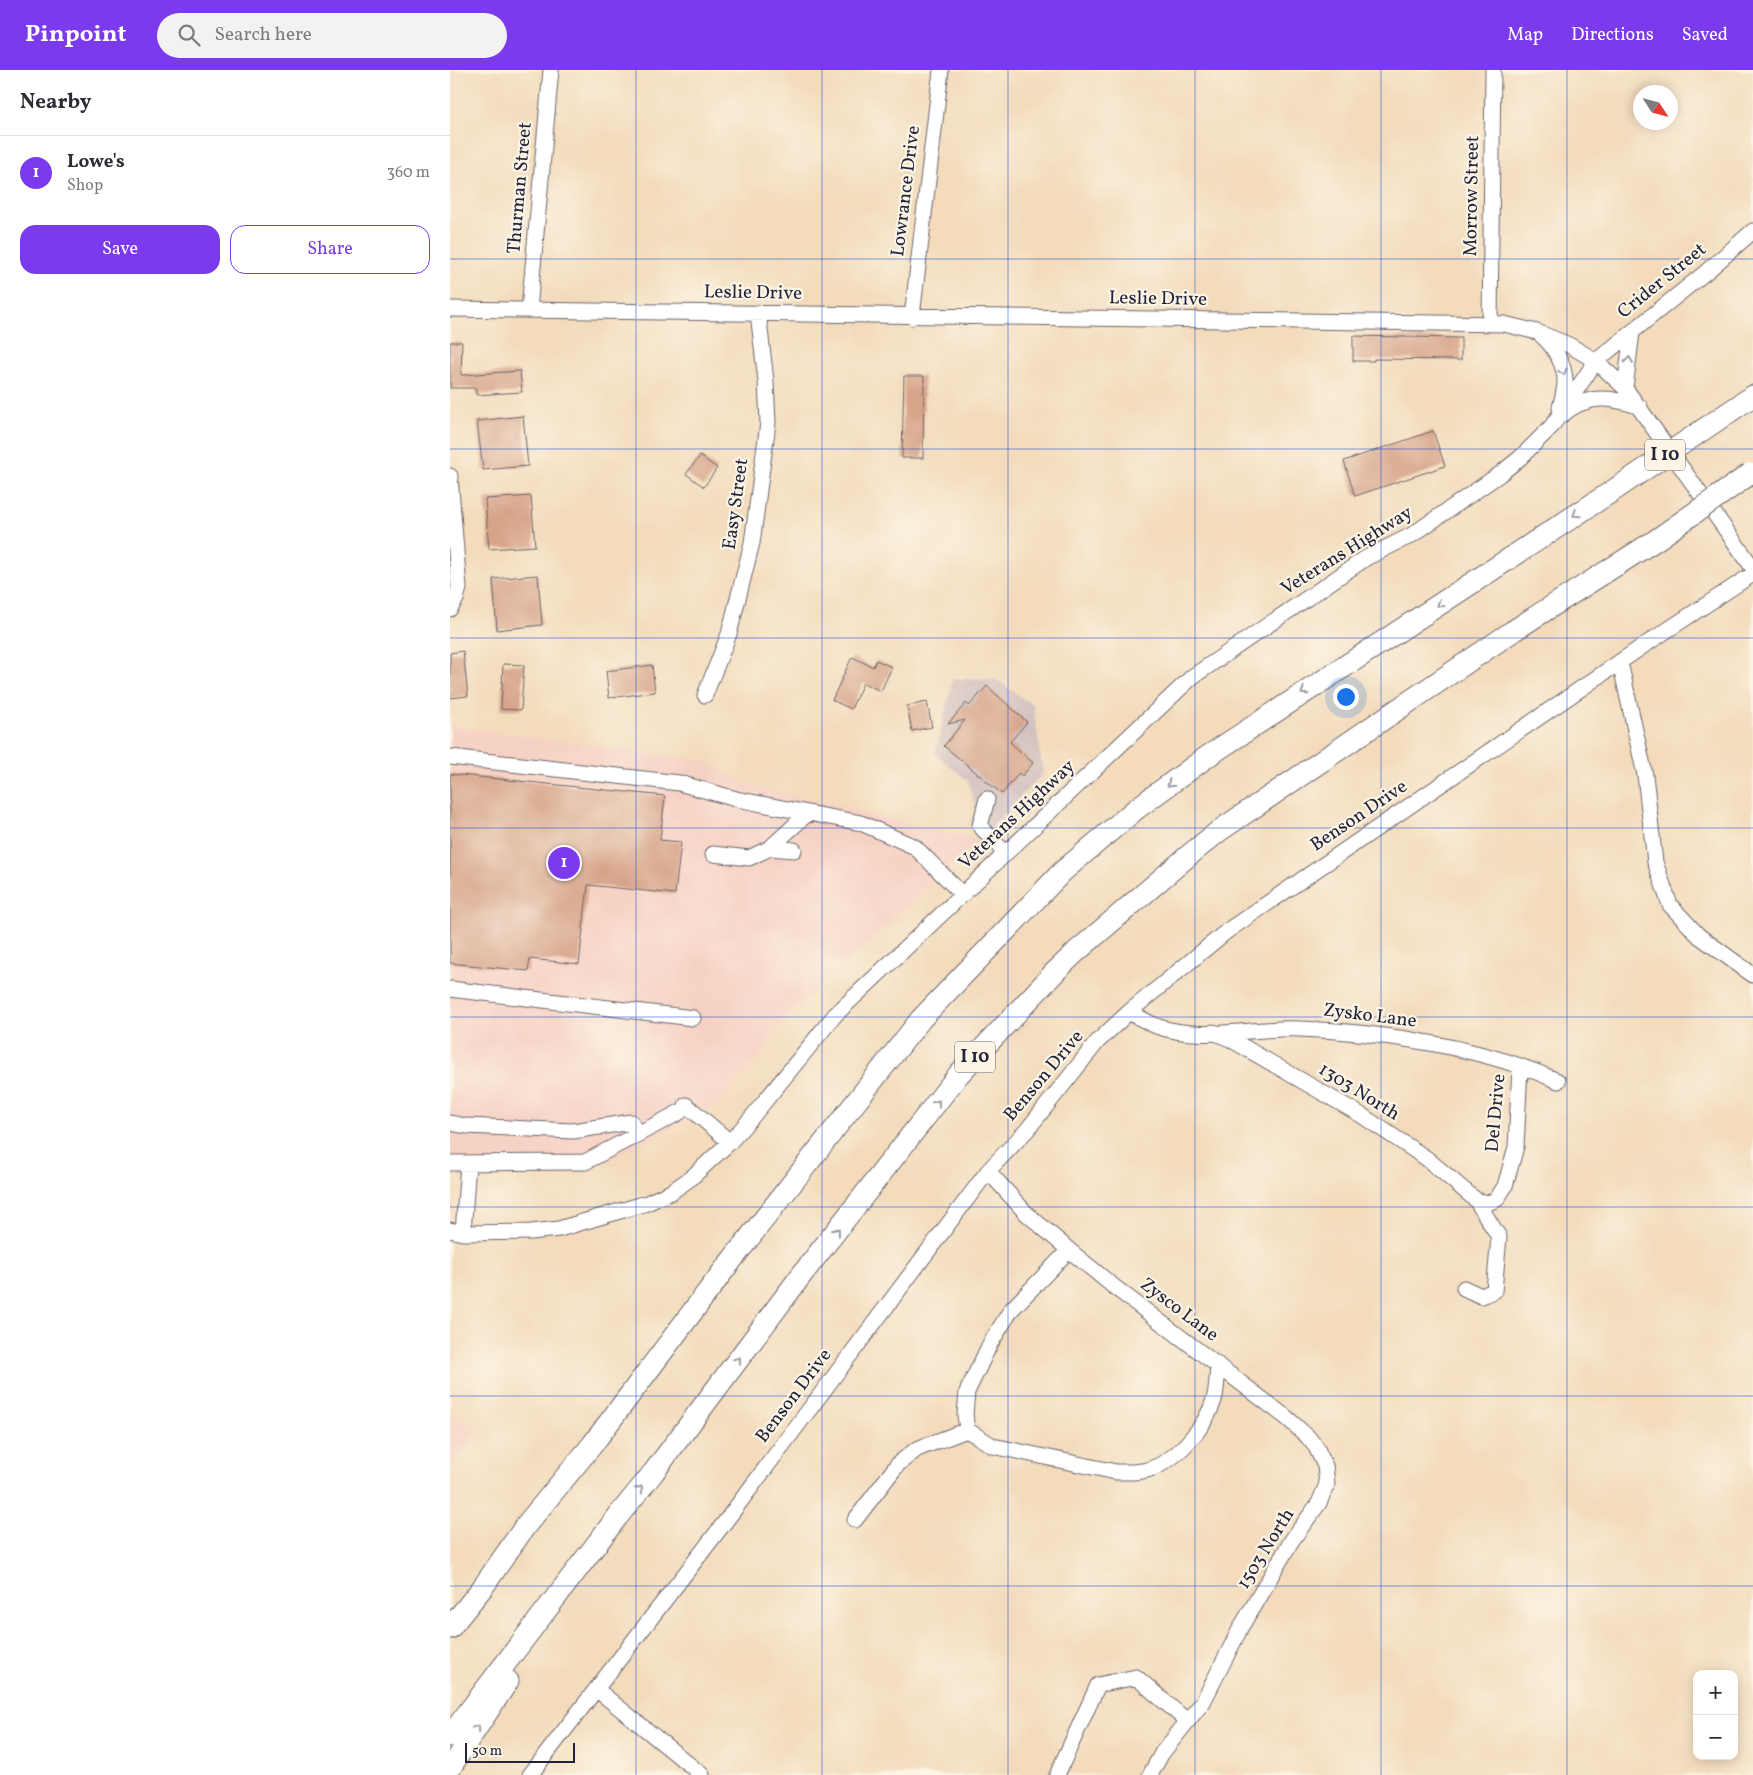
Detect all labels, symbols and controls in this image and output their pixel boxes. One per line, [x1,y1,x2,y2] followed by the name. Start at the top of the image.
[157,13,507,58] search box
[25,18,127,52] text: Pinpoint
[175,21,203,49] icon: search
[215,22,312,48] text: Search here
[1507,23,1543,48] text: Map
[1571,23,1654,48] text: Directions
[1682,23,1728,48] text: Saved
[1633,85,1678,130] north arrow
[20,88,91,117] text: Nearby
[501,121,539,255] street label: Thurman Street
[885,124,927,258] street label: Lowrance Drive
[1458,135,1486,257] street label: Morrow Street
[67,149,125,175] text: Lowe's
[33,162,39,184] text: 1
[387,162,430,184] text: 360 m
[67,175,103,197] text: Shop
[20,225,220,274] button: Save
[230,225,430,274] button: Share
[1612,237,1712,325] street label: Crider Street
[704,279,802,307] street label: Leslie Drive
[1109,285,1207,313] street label: Leslie Drive
[1623,355,1634,363] one-way arrow
[1557,367,1568,376] one-way arrow
[1645,440,1685,470] road number: I 10
[717,456,755,551] street label: Easy Street
[1276,500,1418,602] street label: Veterans Highway
[1572,508,1581,518] one-way arrow
[1436,597,1445,607] one-way arrow
[1333,684,1359,710] your location
[1300,686,1309,695] one-way arrow
[953,754,1081,876] street label: Veterans Highway
[1305,774,1413,858] street label: Benson Drive
[1166,778,1176,787] one-way arrow
[548,844,580,882] pin: 1
[1322,997,1418,1035] street label: Zysko Lane
[998,1025,1090,1127] street label: Benson Drive
[955,1042,995,1072] road number: I 10
[1313,1057,1405,1127] street label: 1303 North
[1480,1073,1512,1153] street label: Del Drive
[931,1099,940,1108] one-way arrow
[831,1227,840,1236] one-way arrow
[1134,1272,1224,1348] street label: Zysco Lane
[750,1343,838,1449] street label: Benson Drive
[732,1356,741,1366] one-way arrow
[634,1486,642,1495] one-way arrow
[1231,1504,1301,1594] street label: 1503 North
[1693,1670,1738,1760] map controls
[1693,1670,1738,1715] button: +
[1693,1715,1738,1760] button: −
[471,1724,480,1734] one-way arrow
[465,1740,575,1763] scale bar
[472,1742,502,1761] text: 50 m

